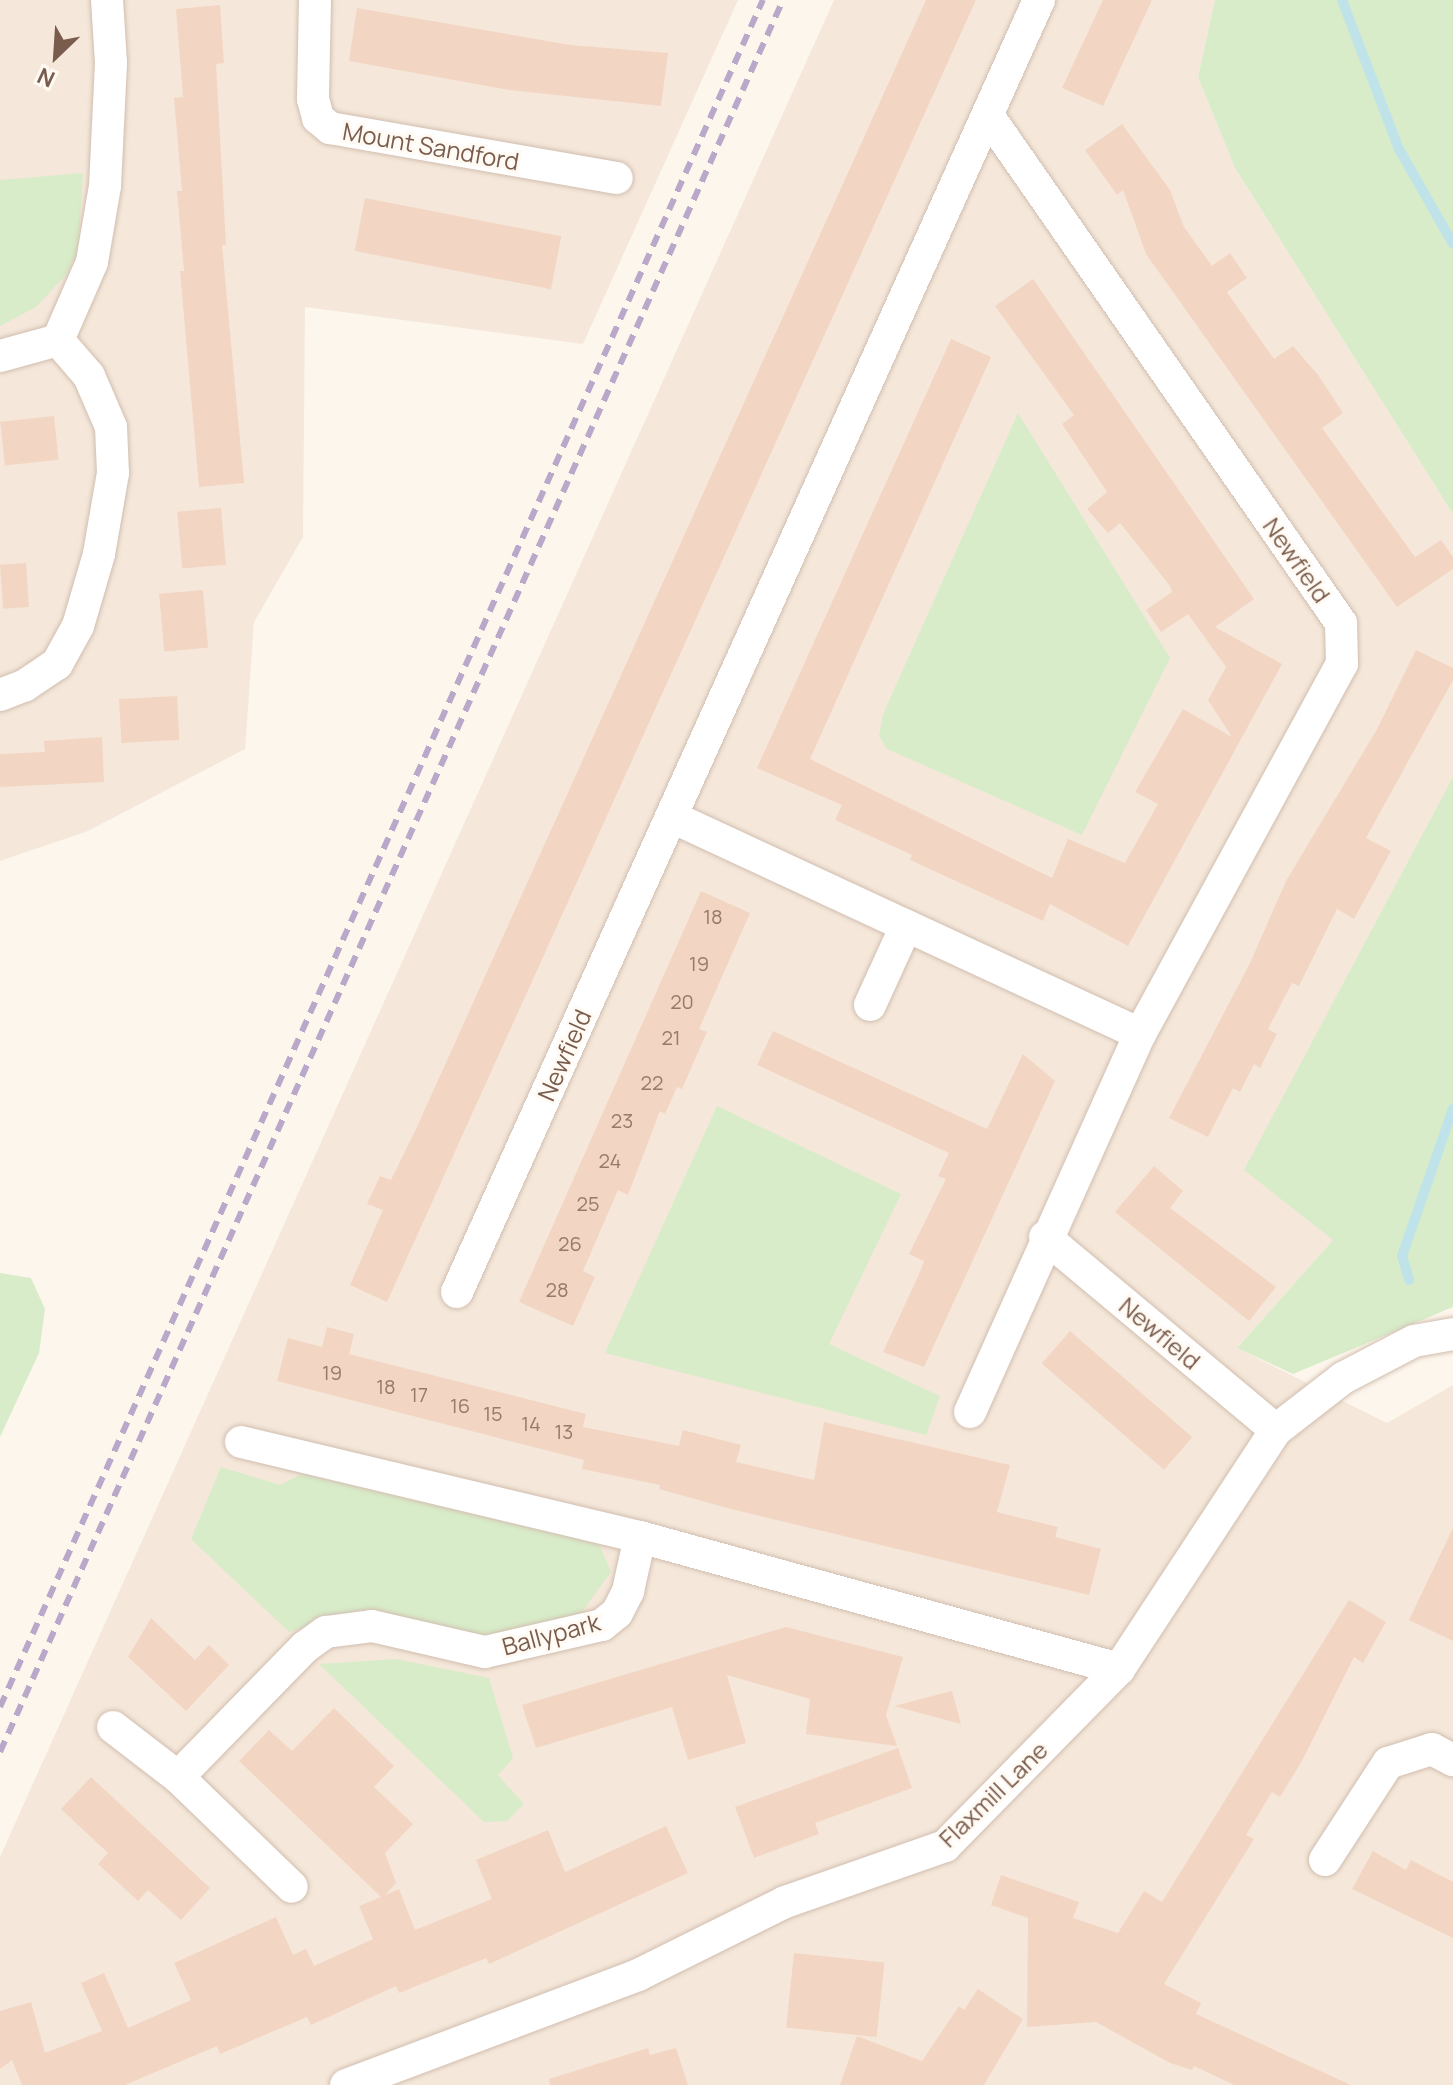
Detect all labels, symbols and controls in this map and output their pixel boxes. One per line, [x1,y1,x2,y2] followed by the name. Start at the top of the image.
[16,16,96,96] north arrow
[32,61,59,95] text: N
[341,116,521,176] street label: Mount Sandford
[1257,512,1337,608] street label: Newfield
[703,904,723,928] house number: 18
[689,951,709,975] house number: 19
[670,989,694,1013] house number: 20
[531,1005,597,1105] street label: Newfield
[661,1025,681,1049] house number: 21
[641,1070,663,1094] house number: 22
[611,1108,633,1132] house number: 23
[599,1148,621,1172] house number: 24
[577,1191,599,1215] house number: 25
[558,1231,582,1255] house number: 26
[545,1277,569,1301] house number: 28
[1114,1291,1206,1375] street label: Newfield
[322,1360,342,1384] house number: 19
[376,1374,396,1398] house number: 18
[410,1382,428,1406] house number: 17
[450,1393,470,1417] house number: 16
[483,1401,503,1425] house number: 15
[521,1411,541,1435] house number: 14
[555,1419,573,1443] house number: 13
[499,1607,603,1661] street label: Ballypark
[933,1735,1053,1853] street label: Flaxmill Lane

